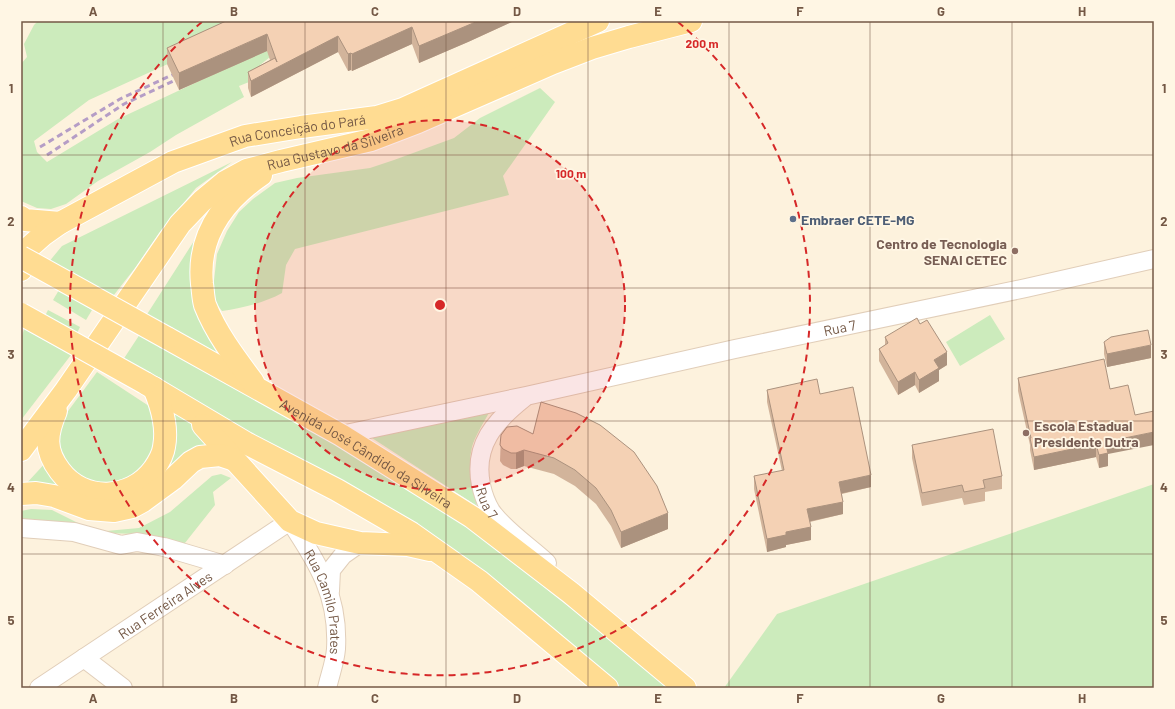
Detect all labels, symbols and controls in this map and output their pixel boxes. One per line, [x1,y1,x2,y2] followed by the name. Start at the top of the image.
[89,3,98,19] text: A
[230,3,238,19] text: B
[371,3,379,19] text: C
[513,3,521,19] text: D
[654,3,662,19] text: E
[796,3,804,19] text: F
[937,3,945,19] text: G
[1078,3,1086,19] text: H
[686,36,718,50] text: 200 m
[9,80,13,96] text: 1
[1162,80,1166,96] text: 1
[227,110,367,150] street label: Rua Conceição do Pará
[265,120,405,173] street label: Rua Gustavo da Silveira
[556,166,586,180] text: 100 m
[801,211,915,228] place label: Embraer CETE-MG
[7,213,15,229] text: 2
[1160,213,1168,229] text: 2
[788,214,798,224] marker: Embraer CETE-MG
[876,235,1007,268] place label: Centro de Tecnologia SENAI CETEC
[1010,246,1020,256] marker: Centro de Tecnologia SENAI CETEC
[433,298,447,312] centre of rings
[822,315,858,339] street label: Rua 7
[7,346,15,362] text: 3
[1160,346,1168,362] text: 3
[277,394,456,511] street label: Avenida José Cândido da Silveira
[1034,417,1139,450] place label: Escola Estadual Presidente Dutra
[1021,428,1031,438] marker: Escola Estadual Presidente Dutra
[7,479,15,495] text: 4
[1160,479,1168,495] text: 4
[473,485,502,522] street label: Rua 7
[301,546,345,656] street label: Rua Camilo Prates
[114,567,215,642] street label: Rua Ferreira Alves
[7,612,15,628] text: 5
[1160,612,1168,628] text: 5
[89,690,98,706] text: A
[230,690,238,706] text: B
[371,690,379,706] text: C
[513,690,521,706] text: D
[654,690,662,706] text: E
[796,690,804,706] text: F
[937,690,945,706] text: G
[1078,690,1086,706] text: H

